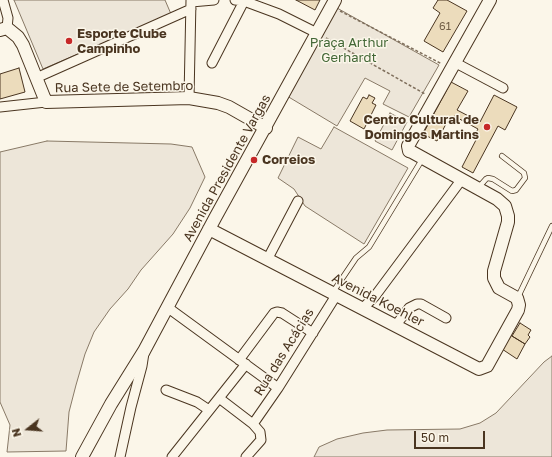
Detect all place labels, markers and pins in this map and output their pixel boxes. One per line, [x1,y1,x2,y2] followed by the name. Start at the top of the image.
[77,26,167,57] place label: Esporte Clube Campinho
[64,36,74,46] marker: Esporte Clube Campinho
[363,112,479,143] place label: Centro Cultural de Domingos Martins
[482,122,492,132] marker: Centro Cultural de Domingos Martins
[262,152,315,168] place label: Correios
[249,155,259,165] marker: Correios

